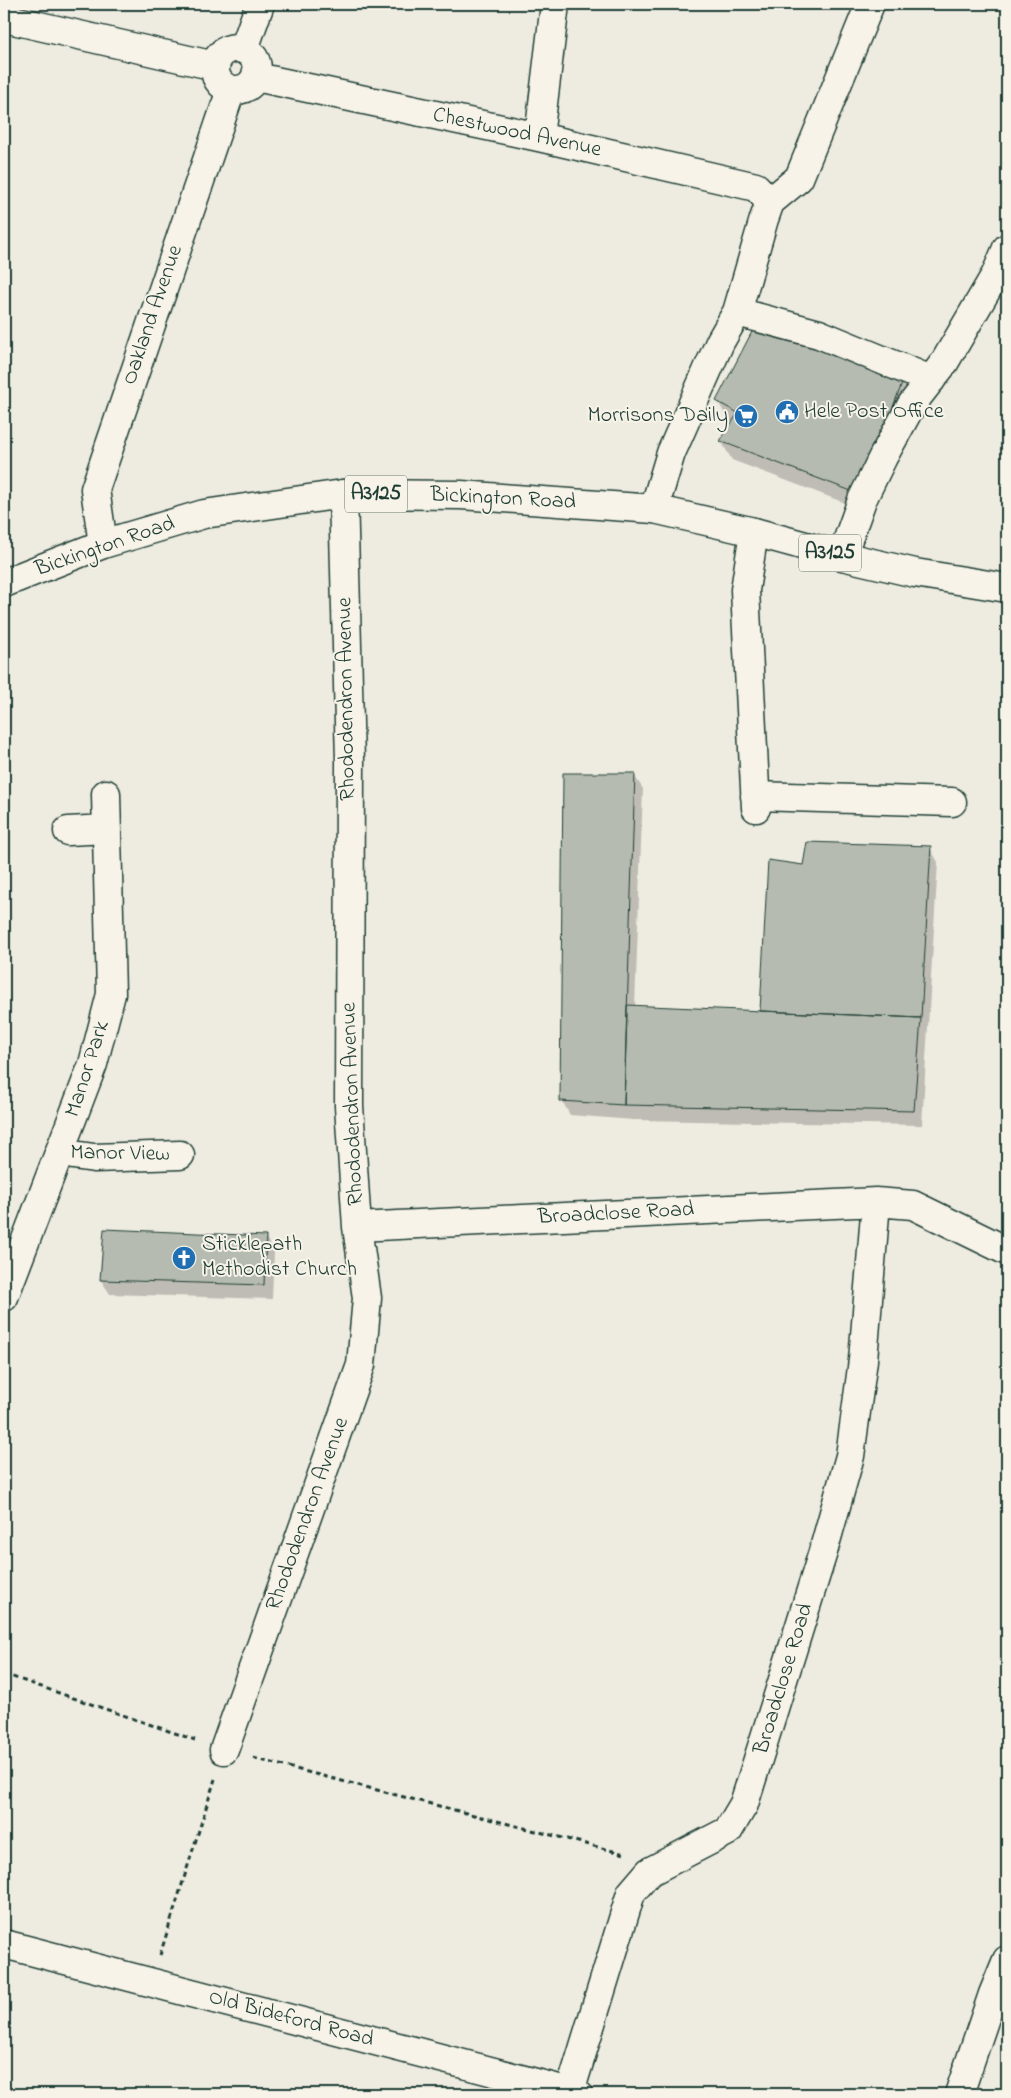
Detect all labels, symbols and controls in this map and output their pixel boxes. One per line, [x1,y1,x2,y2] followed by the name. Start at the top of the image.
[430,99,604,167] street label: Chestwood Avenue
[114,241,192,389] street label: Oakland Avenue
[804,396,944,428] place label: Hele Post Office
[774,399,800,425] public building icon: Hele Post Office
[588,400,728,433] place label: Morrisons Daily
[733,403,759,429] supermarket icon: Morrisons Daily
[345,476,407,512] road number: A3125
[428,479,577,520] street label: Bickington Road
[30,508,180,587] street label: Bickington Road
[799,534,861,572] road number: A3125
[329,597,365,801] street label: Rhododendron Avenue
[333,1002,373,1206] street label: Rhododendron Avenue
[57,1016,119,1121] street label: Manor Park
[70,1137,170,1171] street label: Manor View
[536,1194,695,1234] street label: Broadclose Road
[202,1229,357,1286] place label: Sticklepath Methodist Church
[171,1245,197,1271] church icon: Sticklepath Methodist Church
[258,1413,358,1615] street label: Rhododendron Avenue
[746,1599,822,1760] street label: Broadclose Road
[205,1982,377,2056] street label: Old Bideford Road

